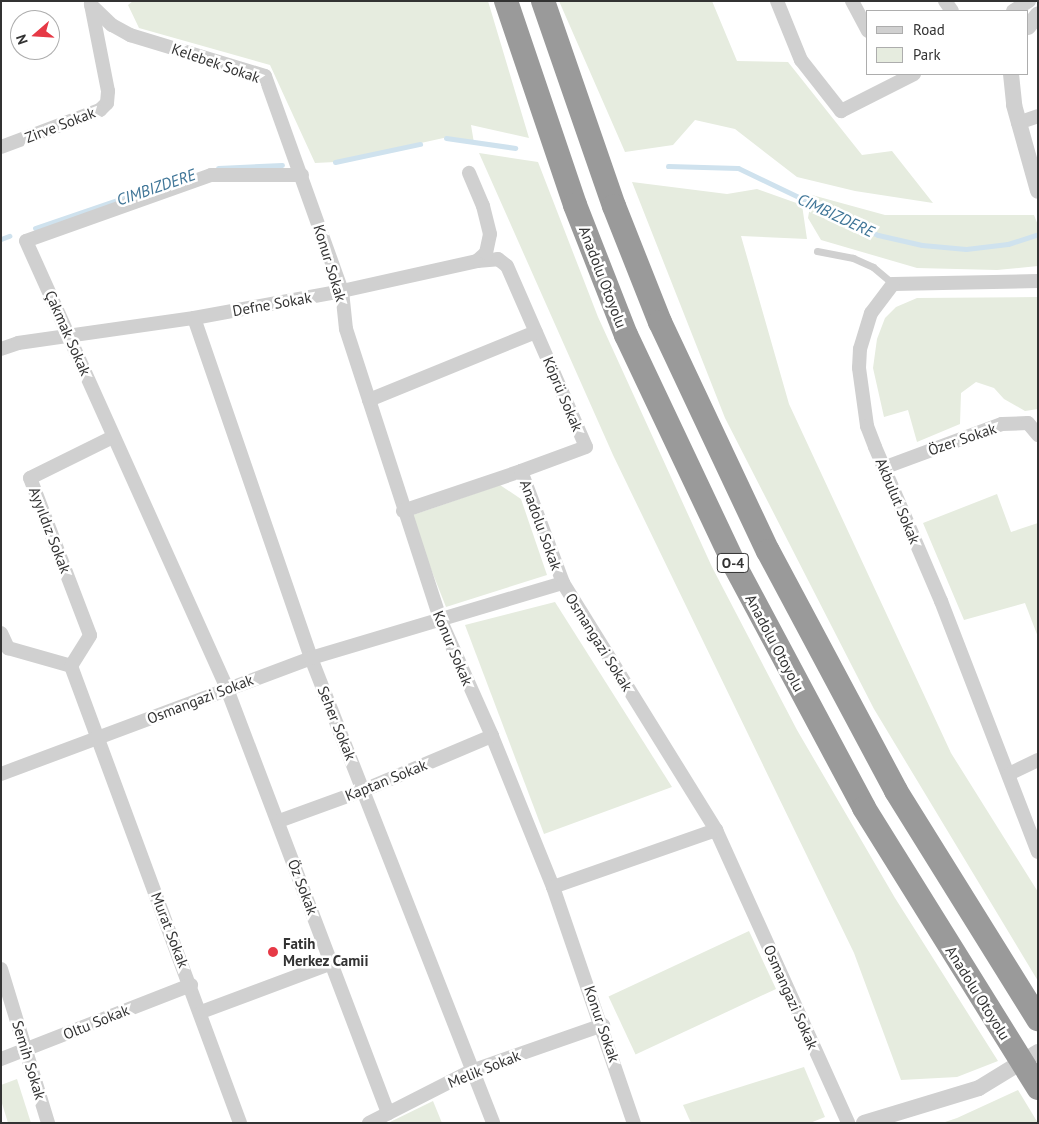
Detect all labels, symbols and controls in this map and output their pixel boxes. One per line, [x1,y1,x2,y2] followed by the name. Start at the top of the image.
[10,10,60,60] north arrow
[866,10,1029,75] legend
[913,20,945,39] text: Road
[12,32,32,47] text: N
[169,39,263,87] street label: Kelebek Sokak
[913,45,941,64] text: Park
[22,103,98,147] street label: Zirve Sokak
[114,165,198,209] water label: CIMBIZDERE
[795,189,877,241] water label: CIMBIZDERE
[310,222,350,304] street label: Konur Sokak
[575,224,631,330] street label: Anadolu Otoyolu
[41,288,95,378] street label: Çakmak Sokak
[231,288,313,320] street label: Defne Sokak
[539,354,587,434] street label: Köprü Sokak
[926,419,998,459] street label: Özer Sokak
[872,455,924,547] street label: Akbulut Sokak
[516,477,566,573] street label: Anadolu Sokak
[25,484,75,576] street label: Ayyıldız Sokak
[717,552,749,574] road number: O-4
[562,590,636,694] street label: Osmangazi Sokak
[742,591,808,695] street label: Anadolu Otoyolu
[429,608,477,688] street label: Konur Sokak
[144,670,256,728] street label: Osmangazi Sokak
[314,683,360,763] street label: Seher Sokak
[342,755,430,805] street label: Kaptan Sokak
[284,856,322,918] street label: Öz Sokak
[147,890,193,970] street label: Murat Sokak
[283,934,369,969] place label: Fatih Merkez Camii
[760,942,822,1052] street label: Osmangazi Sokak
[942,943,1014,1043] street label: Anadolu Otoyolu
[267,946,279,958] marker: Fatih Merkez Camii
[581,983,623,1065] street label: Konur Sokak
[60,1001,132,1043] street label: Oltu Sokak
[8,1018,50,1102] street label: Semih Sokak
[445,1046,523,1092] street label: Melik Sokak

